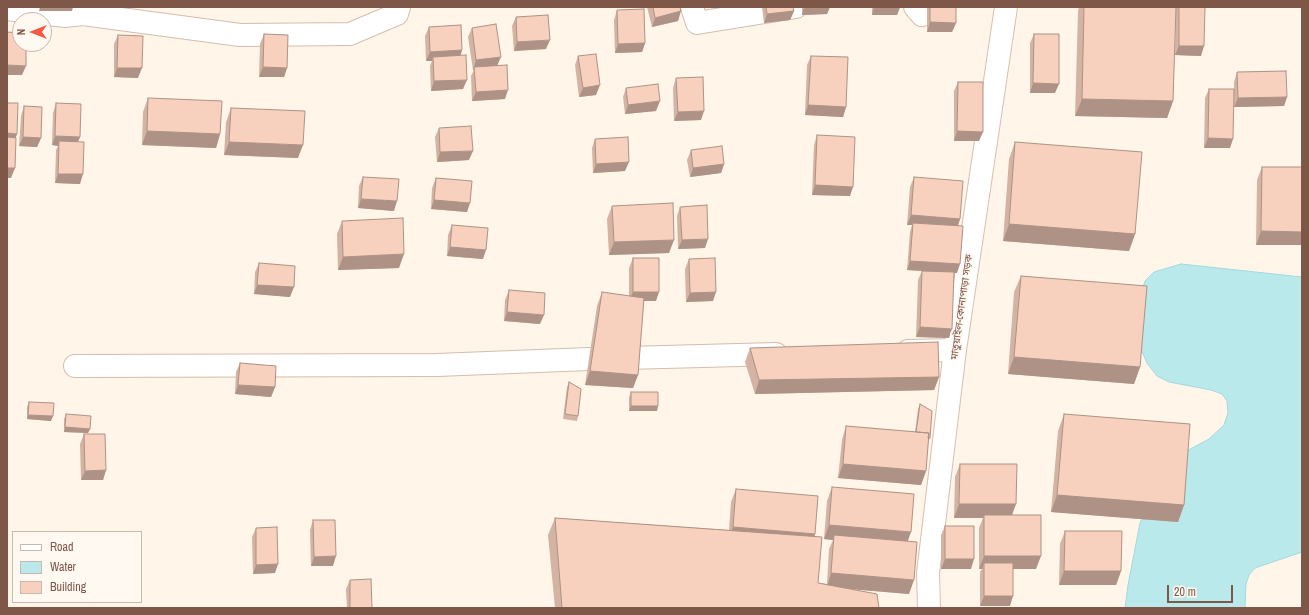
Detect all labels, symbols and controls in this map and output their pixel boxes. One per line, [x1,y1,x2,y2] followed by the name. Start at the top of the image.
[12,12,52,52] north arrow
[14,29,28,35] text: N
[949,253,975,361] street label: মাতুয়াইল-কোনাপাড়া সড়ক
[12,531,142,603] legend
[50,539,74,555] text: Road
[50,559,76,575] text: Water
[1169,577,1235,603] scale bar
[50,579,86,595] text: Building
[1174,584,1196,600] text: 20 m

